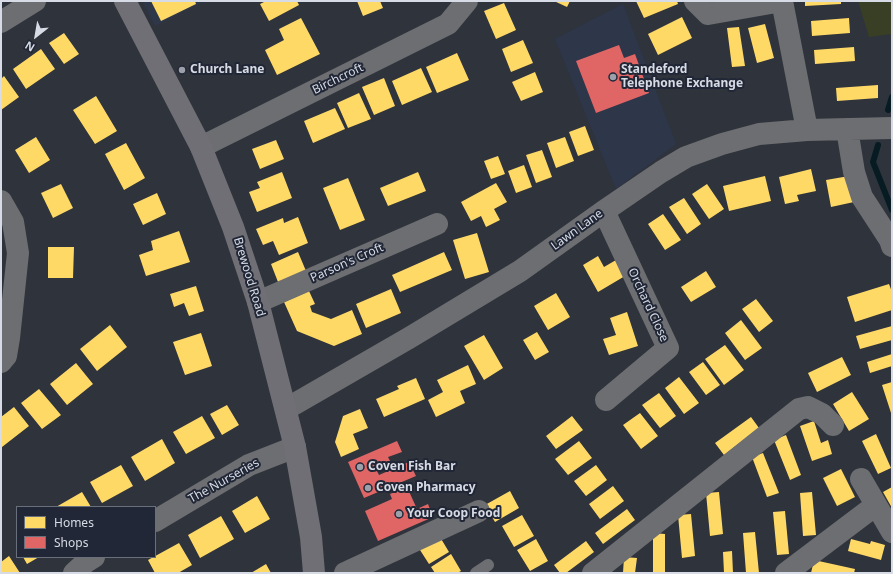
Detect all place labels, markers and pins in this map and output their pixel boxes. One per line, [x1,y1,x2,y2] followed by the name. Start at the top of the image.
[190,63,264,77] place label: Church Lane
[621,63,743,91] place label: Standeford Telephone Exchange
[177,65,187,75] marker: Church Lane
[608,72,618,82] marker: Standeford Telephone Exchange
[368,460,456,474] place label: Coven Fish Bar
[355,462,365,472] marker: Coven Fish Bar
[376,481,476,495] place label: Coven Pharmacy
[363,483,373,493] marker: Coven Pharmacy
[407,507,500,521] place label: Your Coop Food
[394,509,404,519] marker: Your Coop Food

